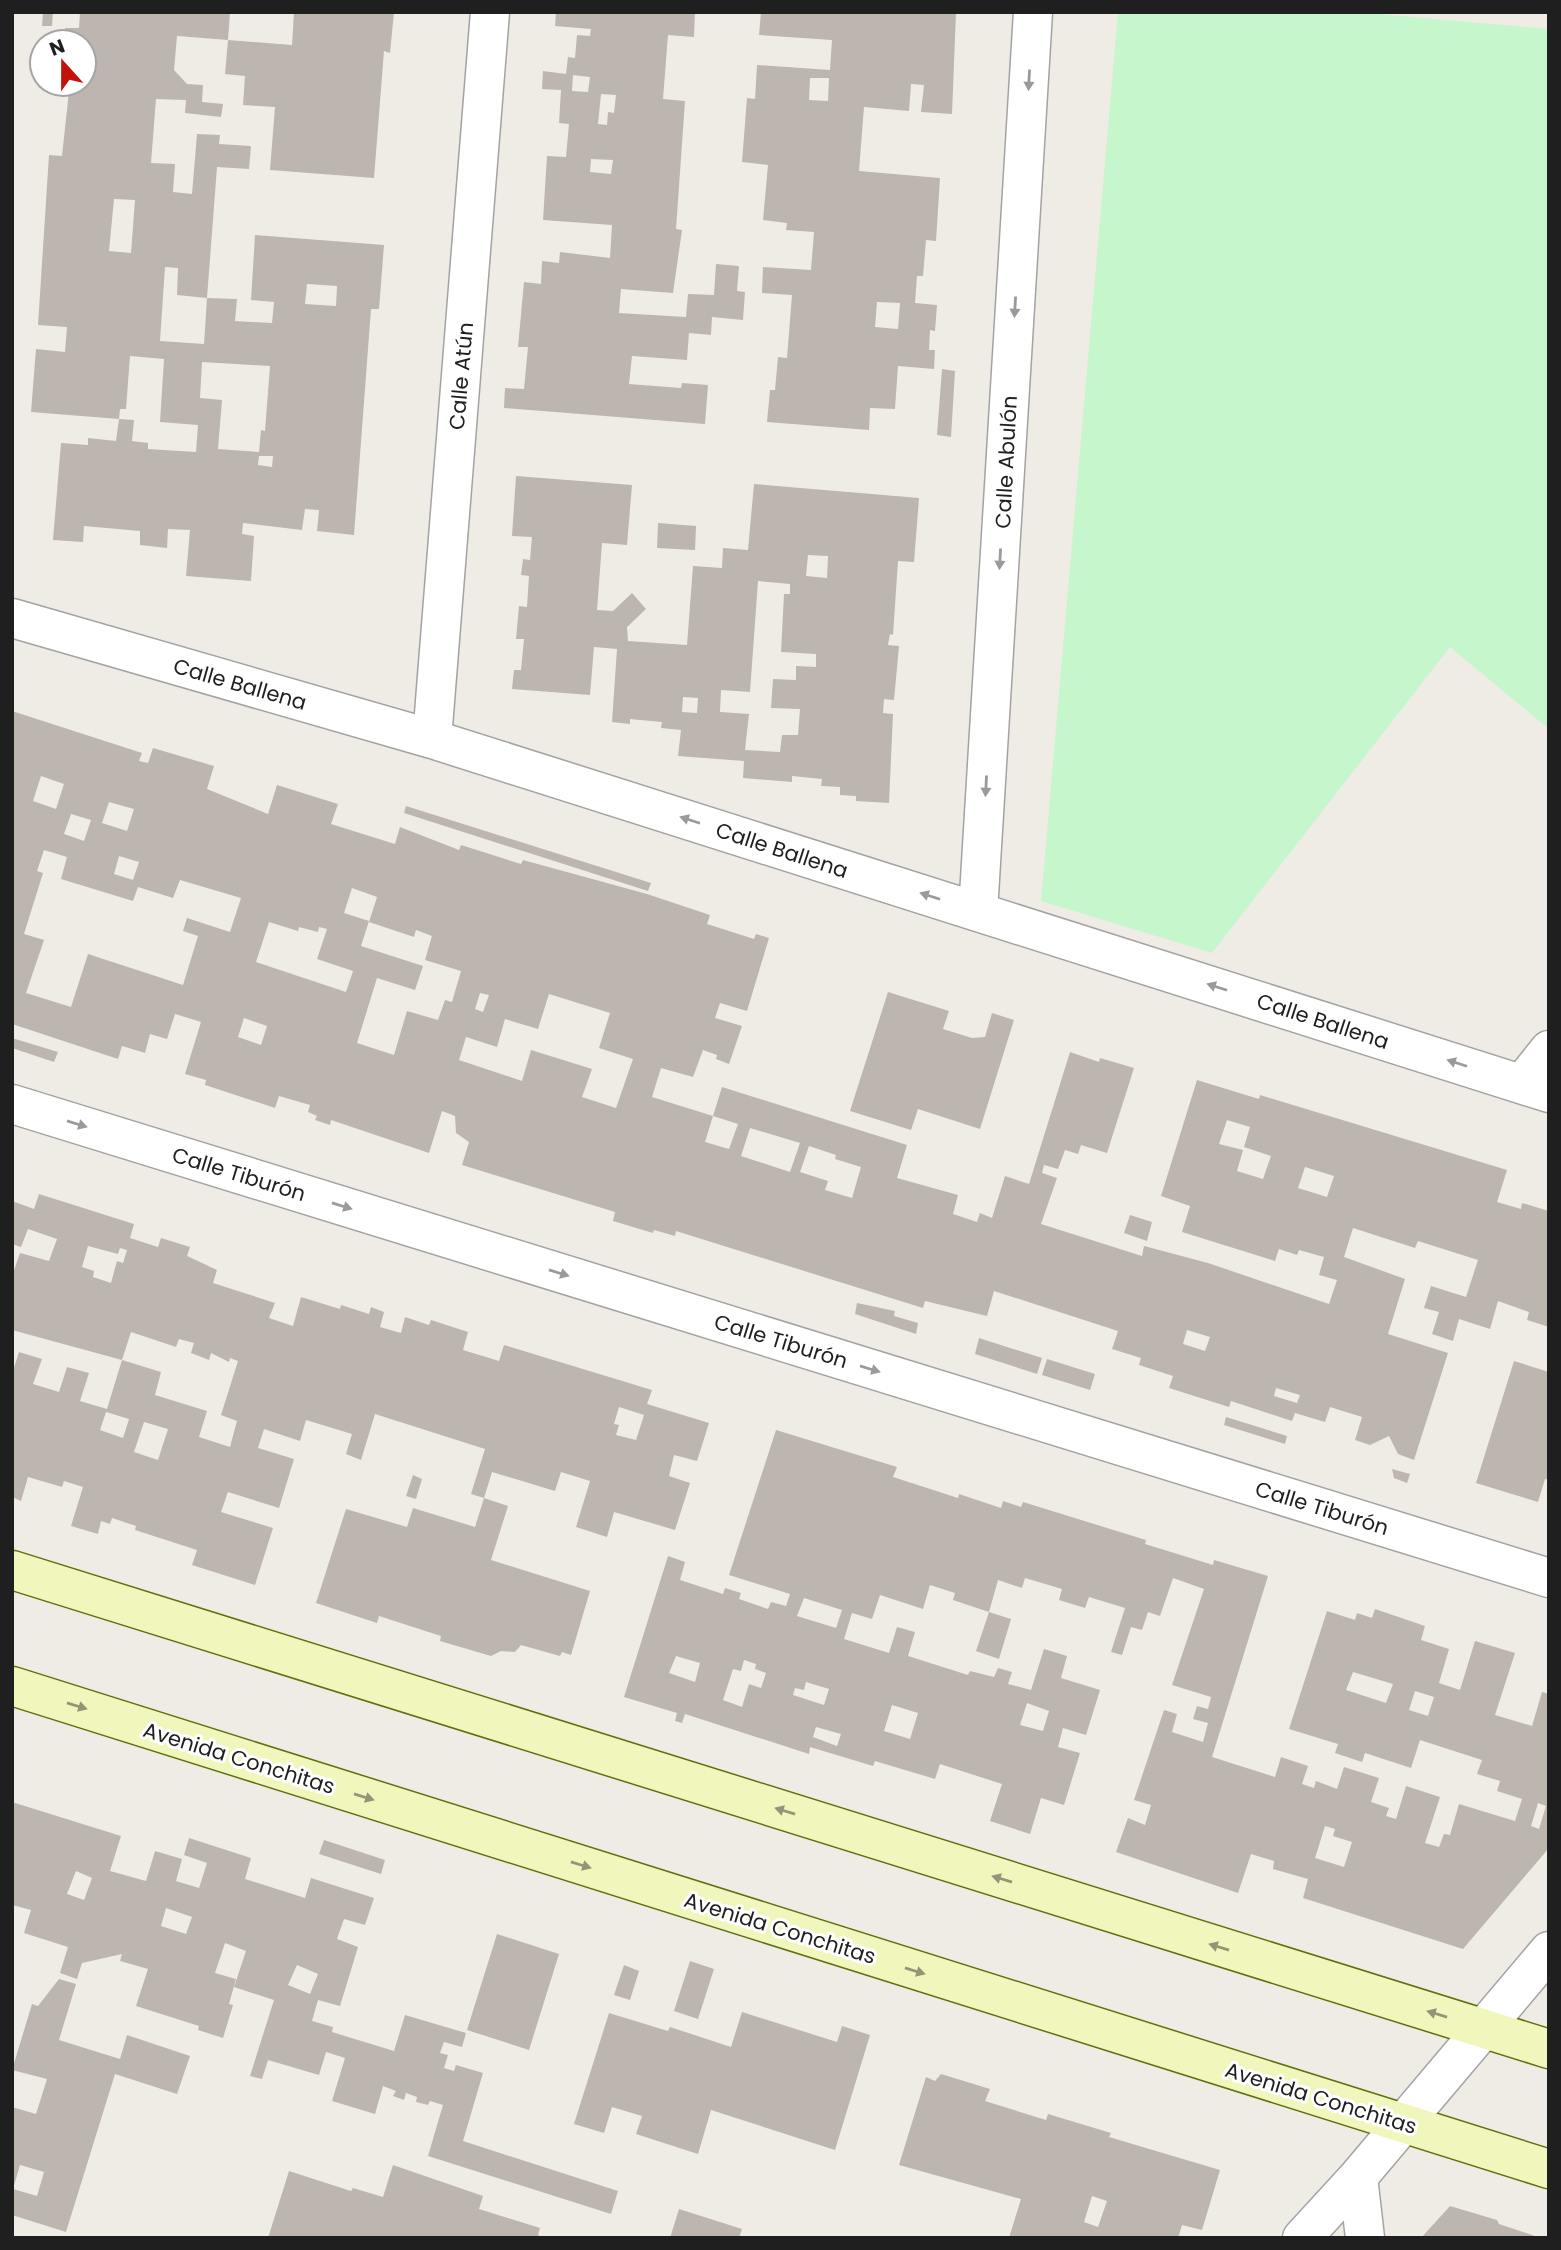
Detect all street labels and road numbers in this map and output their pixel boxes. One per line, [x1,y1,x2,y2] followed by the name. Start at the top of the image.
[442,321,480,431] street label: Calle Atún
[988,395,1024,529] street label: Calle Abulón
[170,651,310,717] street label: Calle Ballena
[712,815,852,885] street label: Calle Ballena
[1253,986,1393,1056] street label: Calle Ballena
[169,1140,309,1208] street label: Calle Tiburón
[711,1307,851,1375] street label: Calle Tiburón
[1252,1474,1392,1542] street label: Calle Tiburón
[140,1715,338,1801] street label: Avenida Conchitas
[681,1885,879,1971] street label: Avenida Conchitas
[1222,2055,1420,2141] street label: Avenida Conchitas

